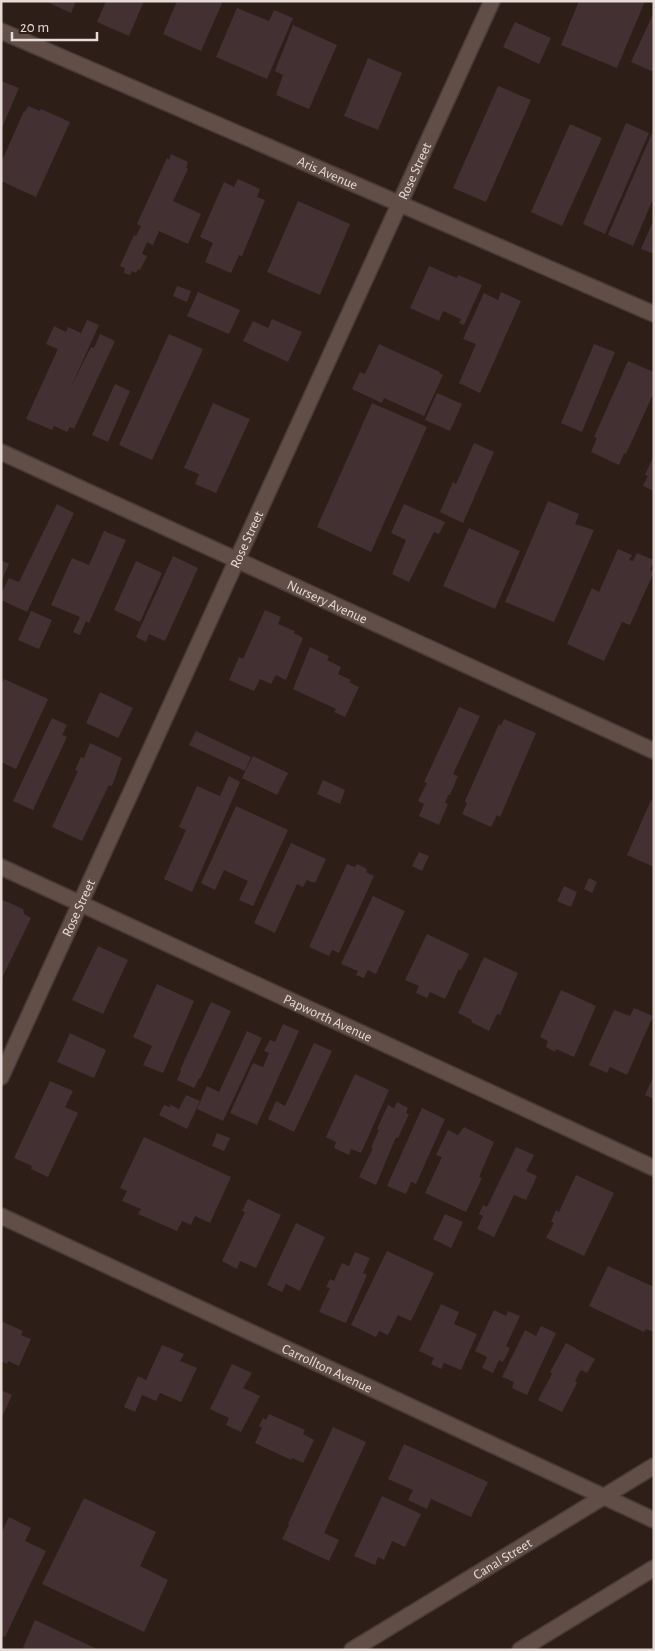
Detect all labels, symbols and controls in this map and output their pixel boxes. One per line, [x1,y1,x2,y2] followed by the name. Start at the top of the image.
[12,10,98,42] scale bar
[20,20,49,35] text: 20 m
[396,140,435,202] street label: Rose Street
[295,154,360,193] street label: Aris Avenue
[228,509,267,570] street label: Rose Street
[285,578,369,627] street label: Nursery Avenue
[60,877,98,939] street label: Rose Street
[281,992,374,1045] street label: Papworth Avenue
[280,1342,374,1396] street label: Carrollton Avenue
[471,1536,535,1582] street label: Canal Street

